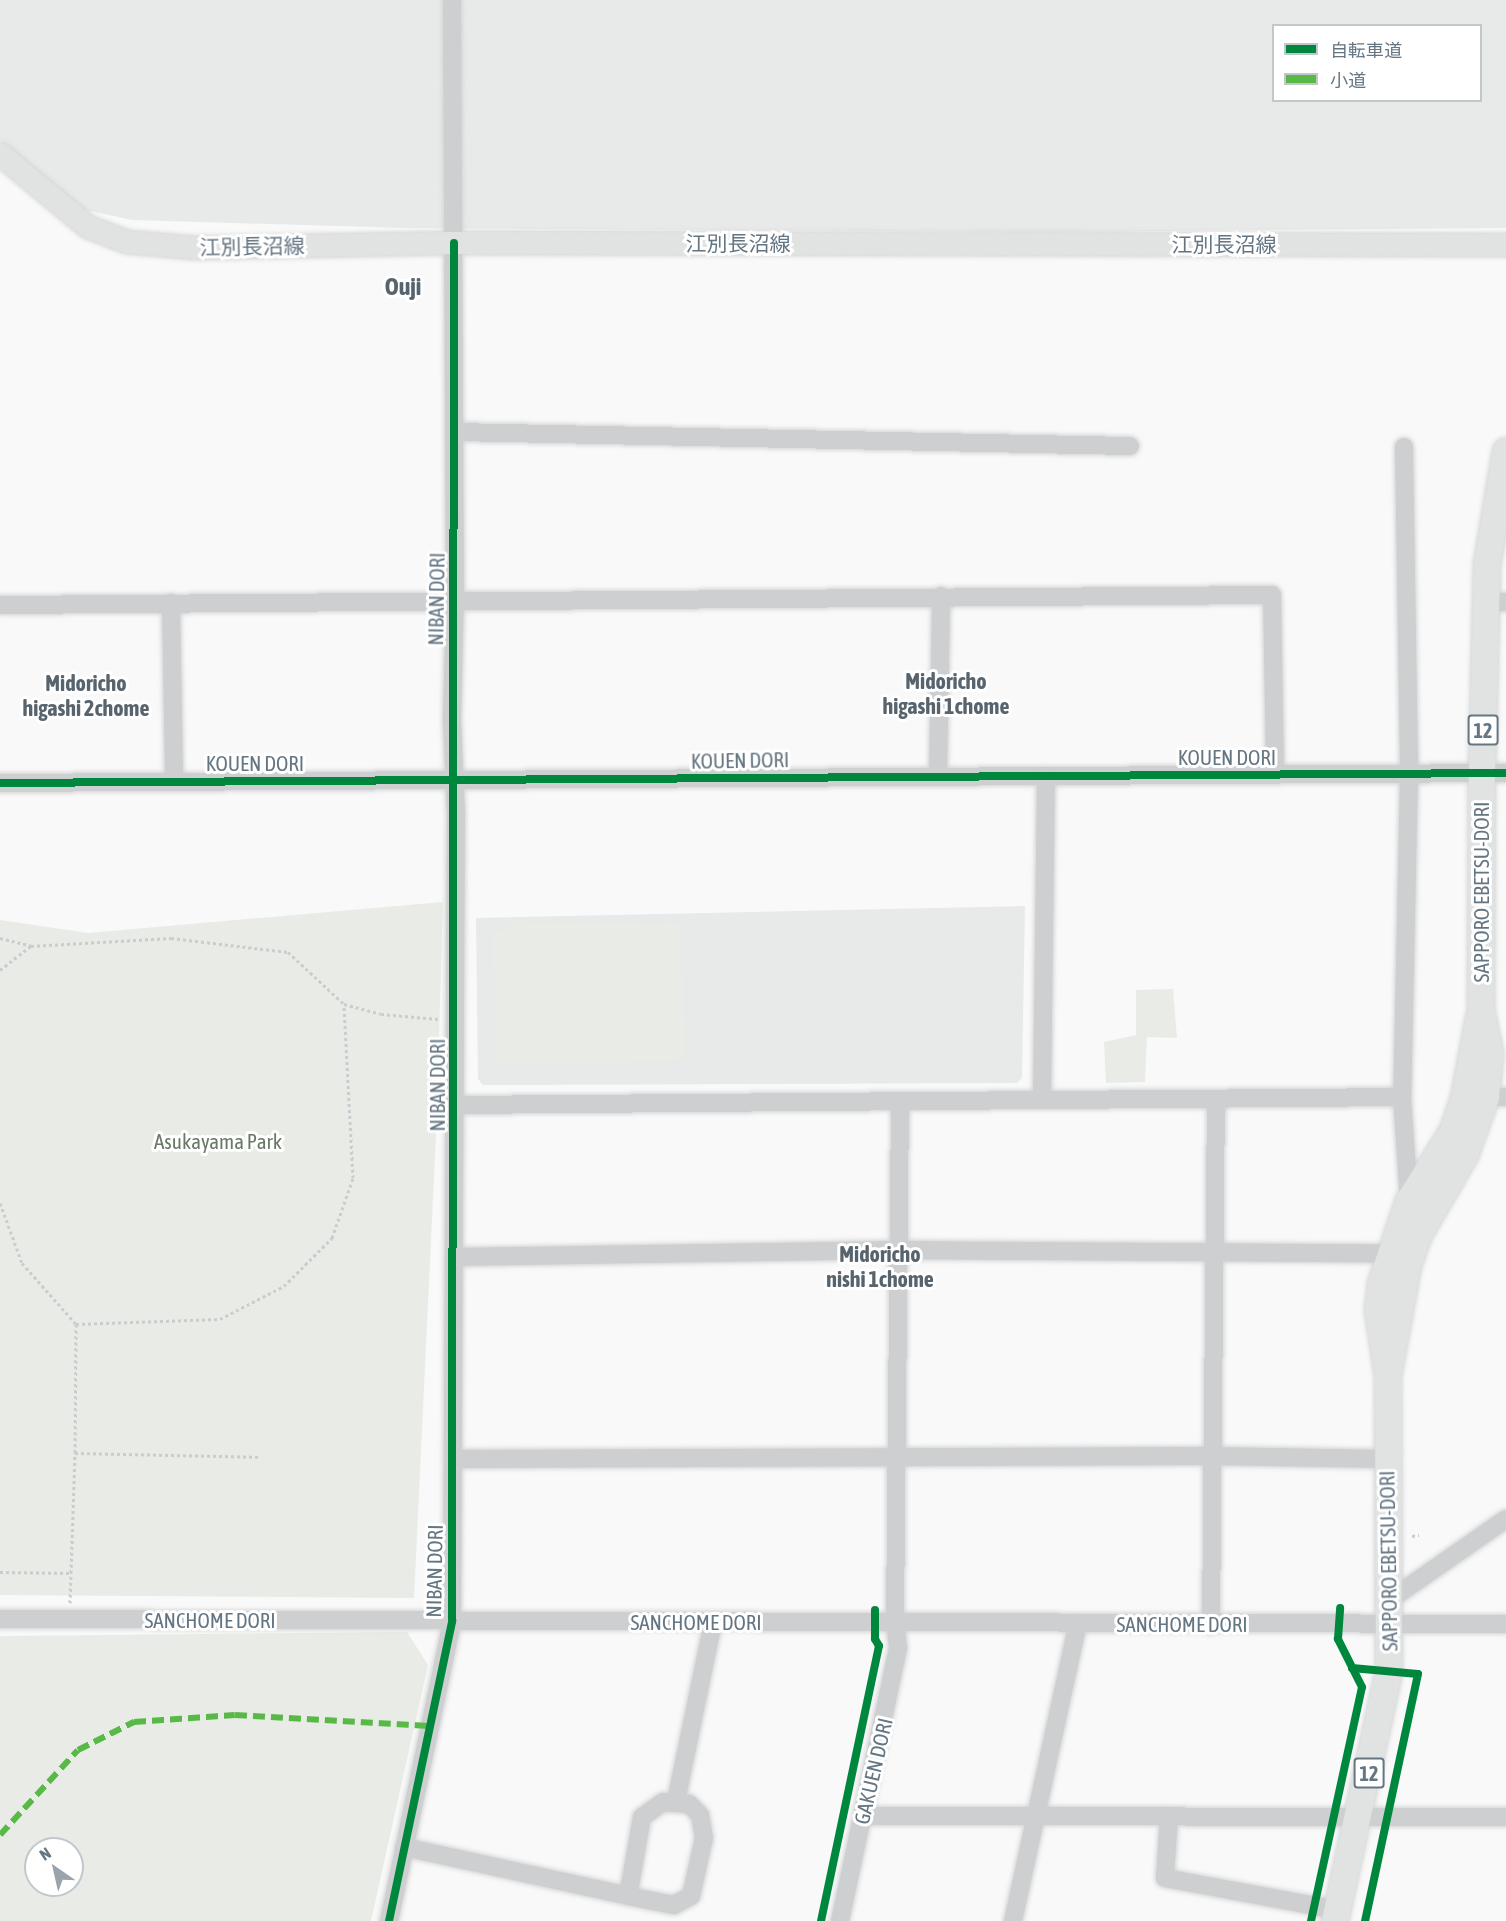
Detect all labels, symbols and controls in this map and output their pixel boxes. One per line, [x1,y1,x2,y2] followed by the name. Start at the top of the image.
[1272,24,1482,102] legend
[1330,40,1402,61] text: 自転車道
[1330,70,1366,91] text: 小道
[686,230,790,256] street label: 江別長沼線
[1172,231,1276,257] street label: 江別長沼線
[199,232,305,260] street label: 江別長沼線
[385,273,421,301] district label: Ouji
[423,552,449,646] street label: NIBAN DORI
[883,668,1009,720] district label: Midoricho higashi 1chome
[23,670,149,722] district label: Midoricho higashi 2chome
[1466,713,1500,747] road number: 12
[1178,744,1276,770] street label: KOUEN DORI
[691,747,789,773] street label: KOUEN DORI
[206,750,304,776] street label: KOUEN DORI
[1468,802,1494,982] street label: SAPPORO EBETSU-DORI
[424,1038,450,1132] street label: NIBAN DORI
[154,1128,282,1154] park label: Asukayama Park
[826,1241,934,1292] district label: Midoricho nishi 1chome
[1374,1470,1402,1652] street label: SAPPORO EBETSU-DORI
[421,1524,447,1618] street label: NIBAN DORI
[144,1607,276,1633] street label: SANCHOME DORI
[630,1609,762,1635] street label: SANCHOME DORI
[1116,1611,1248,1637] street label: SANCHOME DORI
[849,1715,897,1827] street label: GAKUEN DORI
[1352,1756,1386,1790] road number: 12
[24,1837,84,1897] north arrow
[36,1844,54,1864] text: N

